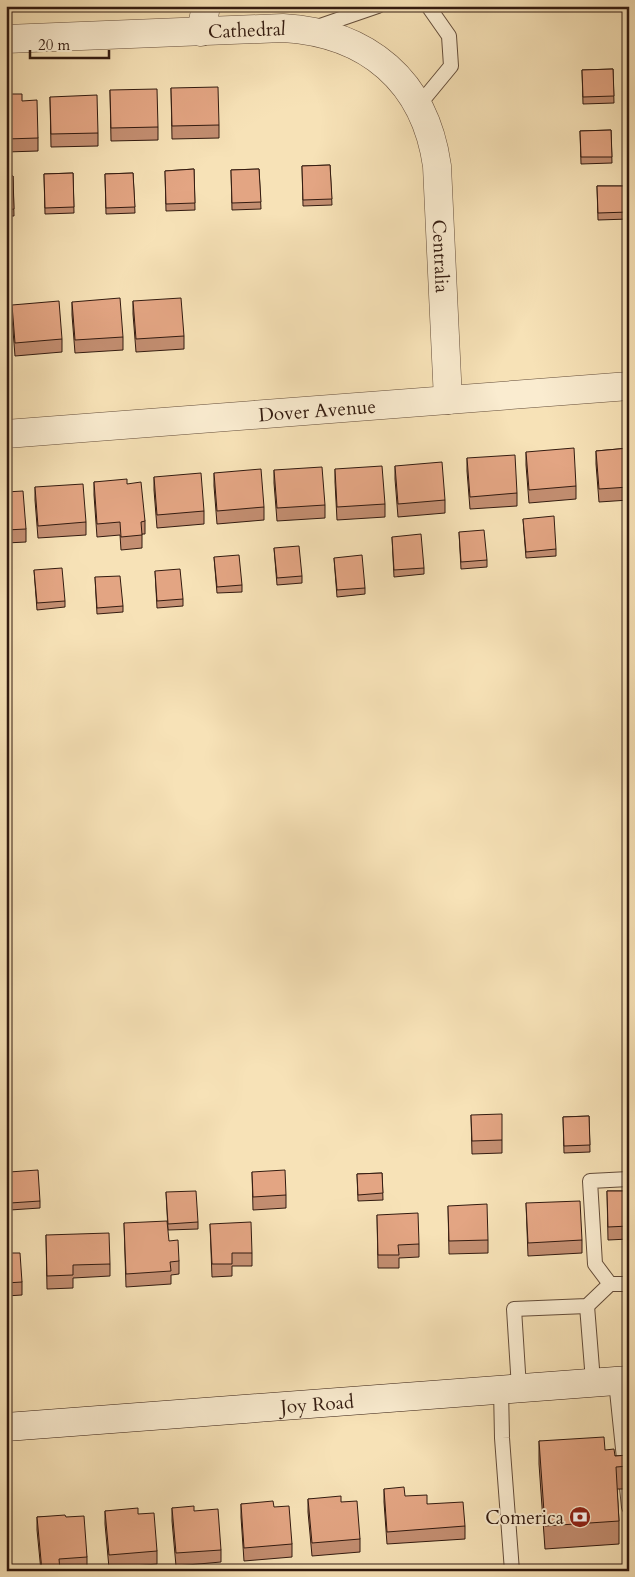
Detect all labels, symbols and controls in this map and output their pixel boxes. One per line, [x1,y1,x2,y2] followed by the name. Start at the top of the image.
[207,16,287,45] street label: Cathedral
[30,28,109,60] scale bar
[38,35,70,55] text: 20 m
[426,219,455,293] street label: Centralia
[257,394,377,429] street label: Dover Avenue
[276,1389,355,1420] street label: Joy Road
[485,1505,564,1531] place label: Comerica
[568,1505,592,1529] bank icon: Comerica

